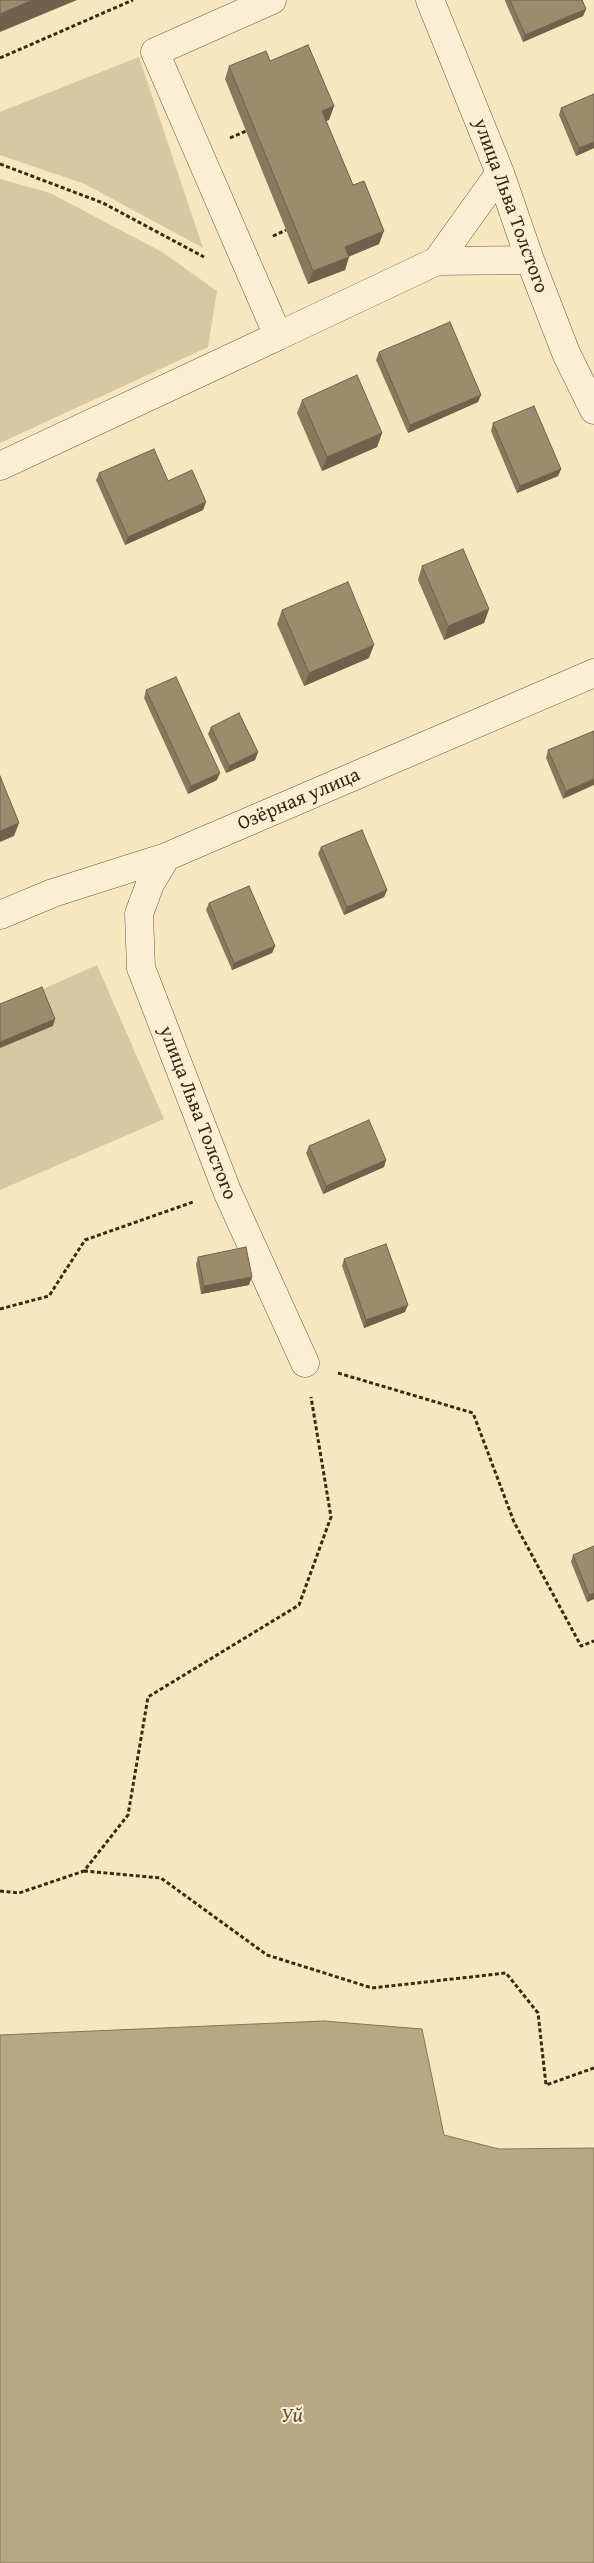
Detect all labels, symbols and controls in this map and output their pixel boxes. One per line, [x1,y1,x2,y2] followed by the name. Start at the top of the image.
[467,115,553,297] street label: улица Льва Толстого
[234,763,364,837] street label: Озёрная улица
[153,1023,241,1203] street label: улица Льва Толстого
[281,2404,303,2430] water label: Уй

